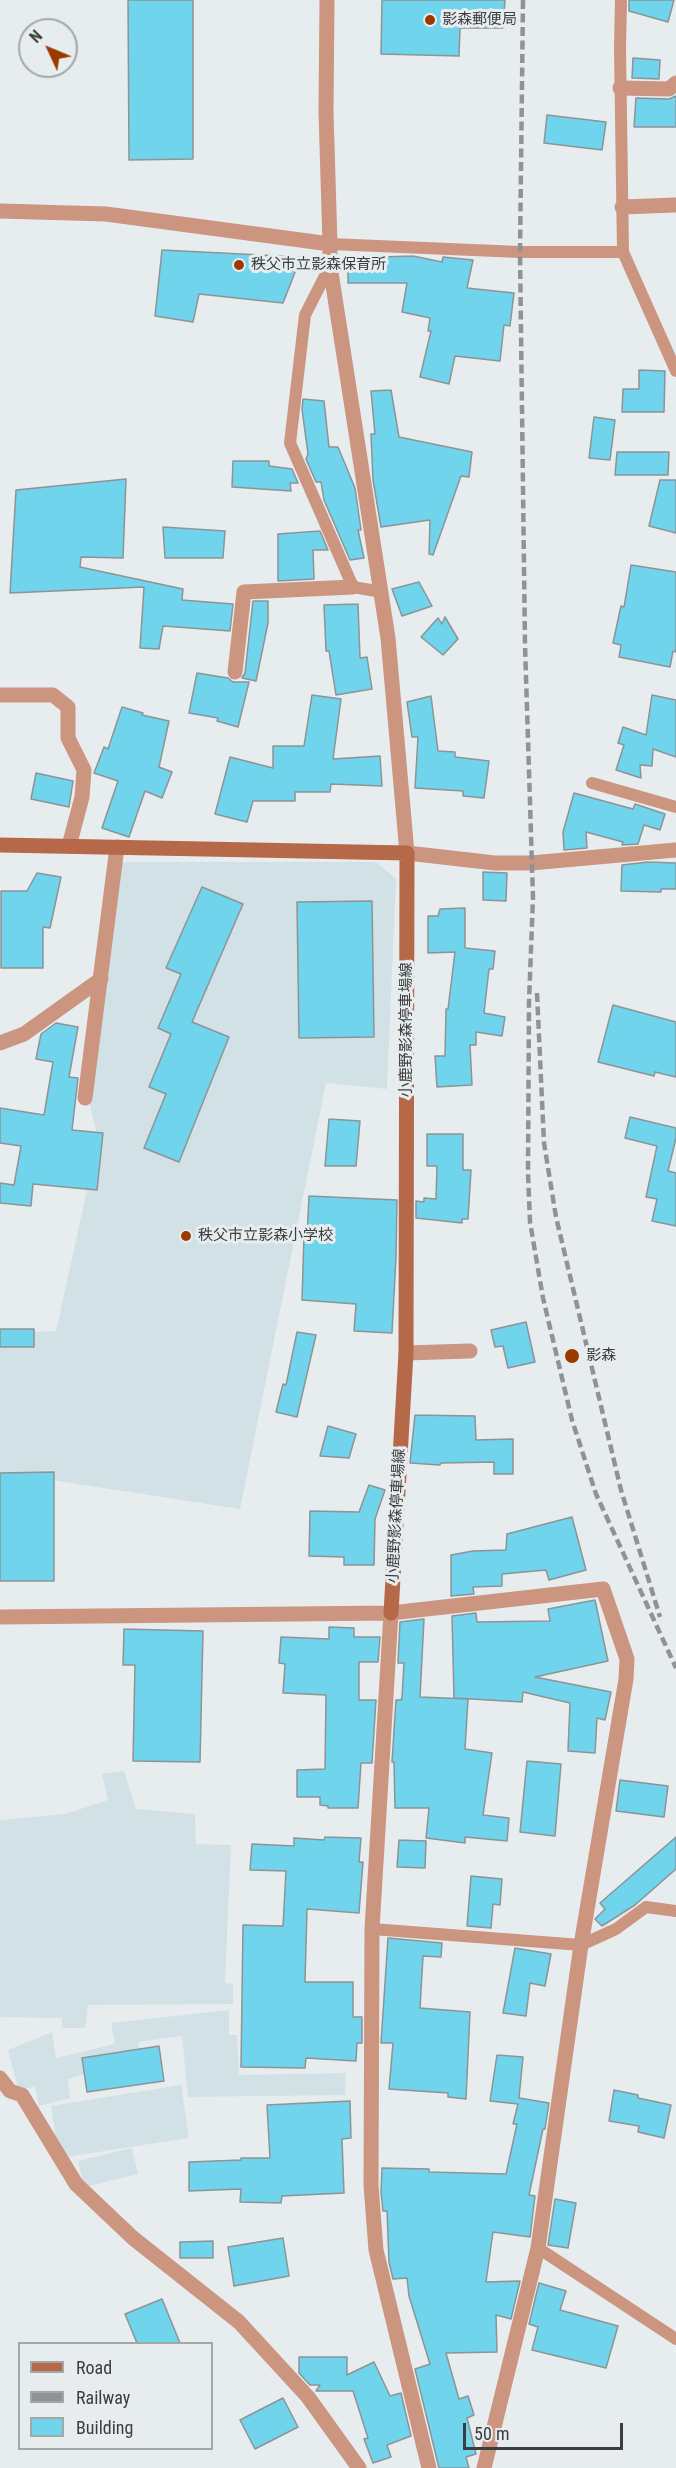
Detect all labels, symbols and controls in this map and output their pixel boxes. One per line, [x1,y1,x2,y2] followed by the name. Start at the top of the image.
[442,11,517,29] place label: 影森郵便局
[423,13,437,27] marker: 影森郵便局
[18,18,78,78] north arrow
[26,26,46,47] text: N
[251,256,386,274] place label: 秩父市立影森保育所
[232,258,246,272] marker: 秩父市立影森保育所
[398,963,416,1097] street label: 小鹿野影森停車場線
[198,1227,333,1245] place label: 秩父市立影森小学校
[179,1229,193,1243] marker: 秩父市立影森小学校
[563,1347,581,1365] marker: 影森
[586,1347,616,1365] place label: 影森
[384,1448,410,1584] street label: 小鹿野影森停車場線
[18,2342,213,2450] legend
[76,2357,112,2378] text: Road
[76,2387,130,2408] text: Railway
[466,2411,626,2449] scale bar
[76,2417,133,2438] text: Building
[474,2423,509,2444] text: 50 m

